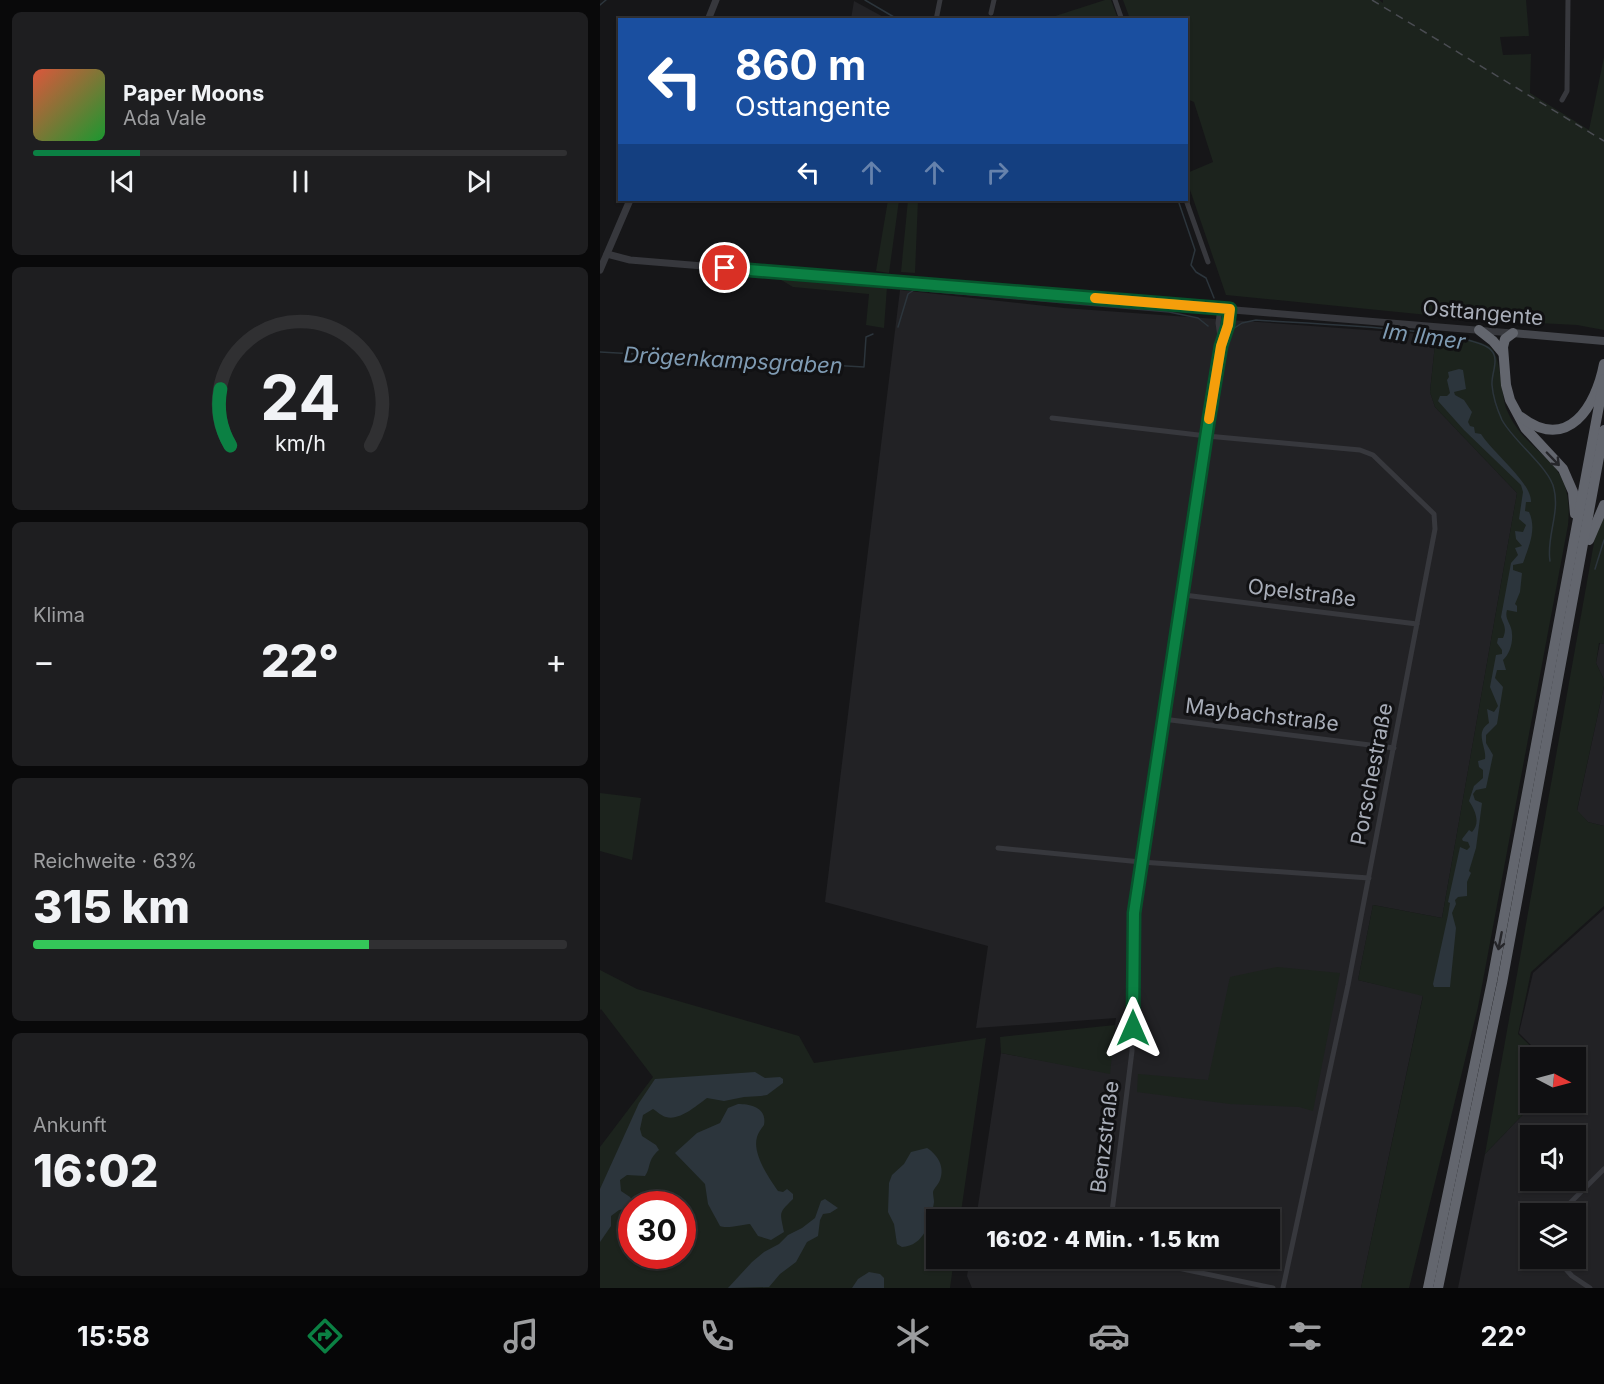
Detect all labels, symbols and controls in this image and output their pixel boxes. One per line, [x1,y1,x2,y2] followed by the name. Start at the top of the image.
[735,39,866,90] text: 860 m
[636,42,714,120] icon: left
[123,80,264,106] text: Paper Moons
[735,90,891,123] text: Osttangente
[123,106,206,130] text: Ada Vale
[792,156,825,189] icon: left
[855,156,888,189] icon: ahead
[918,156,951,189] icon: ahead
[981,156,1014,189] icon: right
[106,165,139,198] icon: previous
[284,165,317,198] icon: pause
[462,165,495,198] icon: next
[699,242,750,293] pin
[708,251,741,284] icon: arrive
[1422,295,1544,330] street label: Osttangente
[1381,317,1468,355] water label: Im Ilmer
[623,341,843,379] water label: Drögenkampsgraben
[260,360,340,435] text: 24
[275,430,325,456] text: km/h
[1546,451,1560,466] one-way arrow
[1246,573,1358,612] street label: Opelstraße
[33,603,85,627] text: Klima
[261,633,339,688] text: 22°
[33,641,55,681] text: −
[545,641,567,681] text: +
[1184,693,1340,736] street label: Maybachstraße
[1345,701,1398,847] street label: Porschestraße
[33,849,197,873] text: Reichweite · 63%
[33,879,190,934] text: 315 km
[1494,931,1505,950] one-way arrow
[1101,996,1165,1060] position arrow
[1520,1047,1586,1113] north arrow
[1520,1047,1586,1269] map controls
[1085,1079,1124,1194] street label: Benzstraße
[33,1113,107,1137] text: Ankunft
[1520,1125,1586,1191] button: sound
[33,1143,158,1198] text: 16:02
[618,1191,696,1269] speed limit sign: 30
[1520,1203,1586,1269] button: layers
[986,1226,1220,1252] text: 16:02 · 4 Min. · 1.5 km
[304,1315,346,1357] icon: directions
[500,1315,542,1357] icon: music
[696,1315,738,1357] icon: phone
[892,1315,934,1357] icon: climate
[1088,1315,1130,1357] icon: car
[1284,1315,1326,1357] icon: filters
[77,1320,150,1353] text: 15:58
[1480,1320,1527,1353] text: 22°

